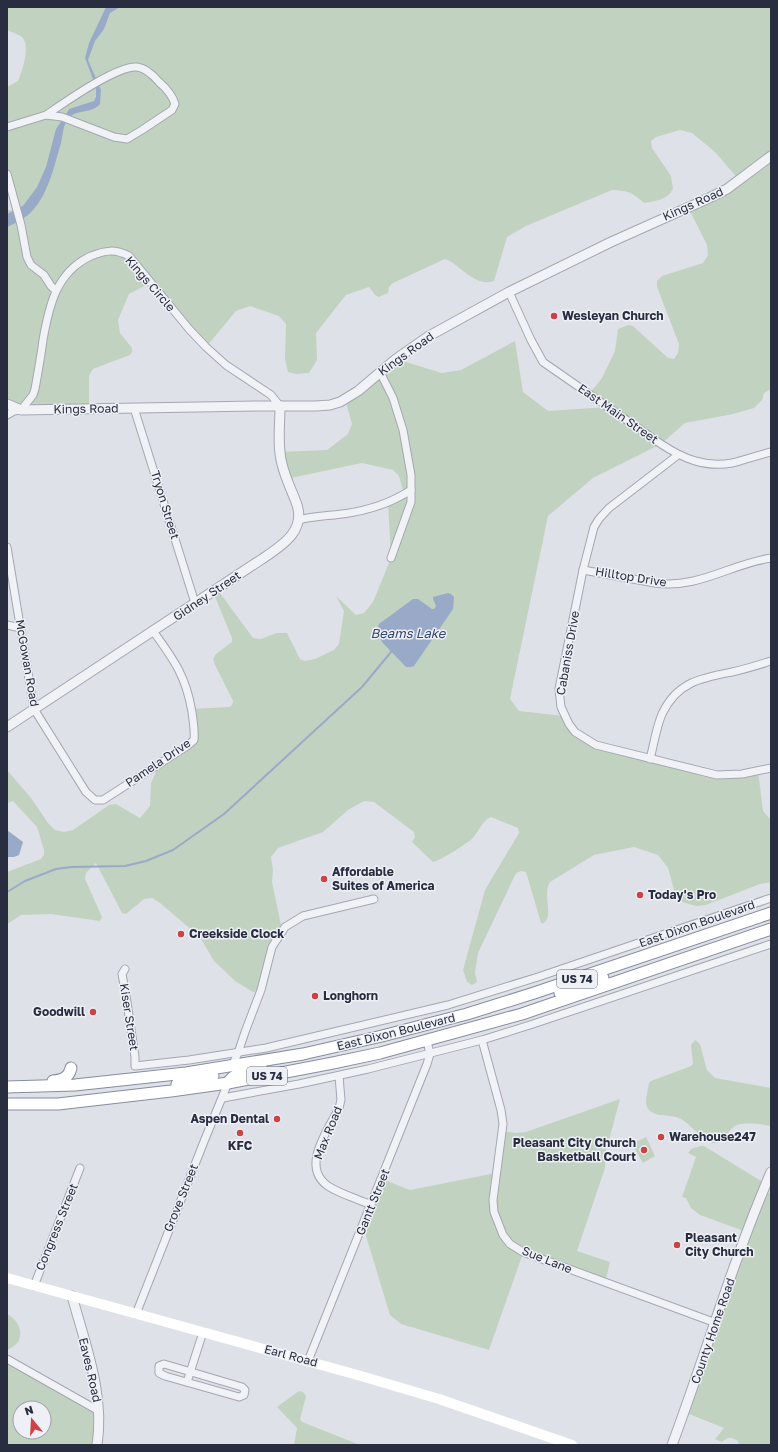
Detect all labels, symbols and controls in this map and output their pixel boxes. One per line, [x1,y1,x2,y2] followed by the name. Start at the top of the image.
[660,183,726,224] street label: Kings Road
[122,253,179,315] street label: Kings Circle
[562,308,664,323] place label: Wesleyan Church
[549,311,559,321] marker: Wesleyan Church
[375,328,436,379] street label: Kings Road
[575,380,661,447] street label: East Main Street
[53,400,119,417] street label: Kings Road
[148,469,183,541] street label: Tryon Street
[594,563,668,590] street label: Hilltop Drive
[170,567,244,624] street label: Gidney Street
[553,610,582,696] street label: Cabaniss Drive
[12,618,43,708] street label: McGowan Road
[371,625,447,641] water label: Beams Lake
[122,735,193,790] street label: Pamela Drive
[332,864,435,893] place label: Affordable Suites of America
[319,874,329,884] marker: Affordable Suites of America
[648,887,716,902] place label: Today's Pro
[635,890,645,900] marker: Today's Pro
[637,897,757,950] street label: East Dixon Boulevard
[189,926,284,941] place label: Creekside Clock
[176,929,186,939] marker: Creekside Clock
[557,970,597,988] road number: US 74
[117,982,142,1052] street label: Kiser Street
[323,988,378,1003] place label: Longhorn
[310,991,320,1001] marker: Longhorn
[33,1004,85,1019] place label: Goodwill
[88,1007,98,1017] marker: Goodwill
[335,1010,457,1054] street label: East Dixon Boulevard
[247,1067,287,1085] road number: US 74
[310,1104,345,1162] street label: Max Road
[190,1111,269,1126] place label: Aspen Dental
[272,1114,282,1124] marker: Aspen Dental
[235,1128,245,1138] marker: KFC
[669,1129,756,1144] place label: Warehouse247
[656,1132,666,1142] marker: Warehouse247
[513,1135,636,1164] place label: Pleasant City Church Basketball Court
[228,1138,253,1153] place label: KFC
[639,1145,649,1155] marker: Pleasant City Church Basketball Court
[160,1161,201,1234] street label: Grove Street
[352,1166,393,1237] street label: Gantt Street
[32,1181,81,1273] street label: Congress Street
[685,1230,754,1259] place label: Pleasant City Church
[672,1240,682,1250] marker: Pleasant City Church
[520,1243,575,1276] street label: Sue Lane
[687,1276,738,1386] street label: County Home Road
[76,1336,105,1404] street label: Eaves Road
[263,1341,320,1370] street label: Earl Road
[12,1400,52,1440] north arrow
[23,1403,35,1417] text: N

